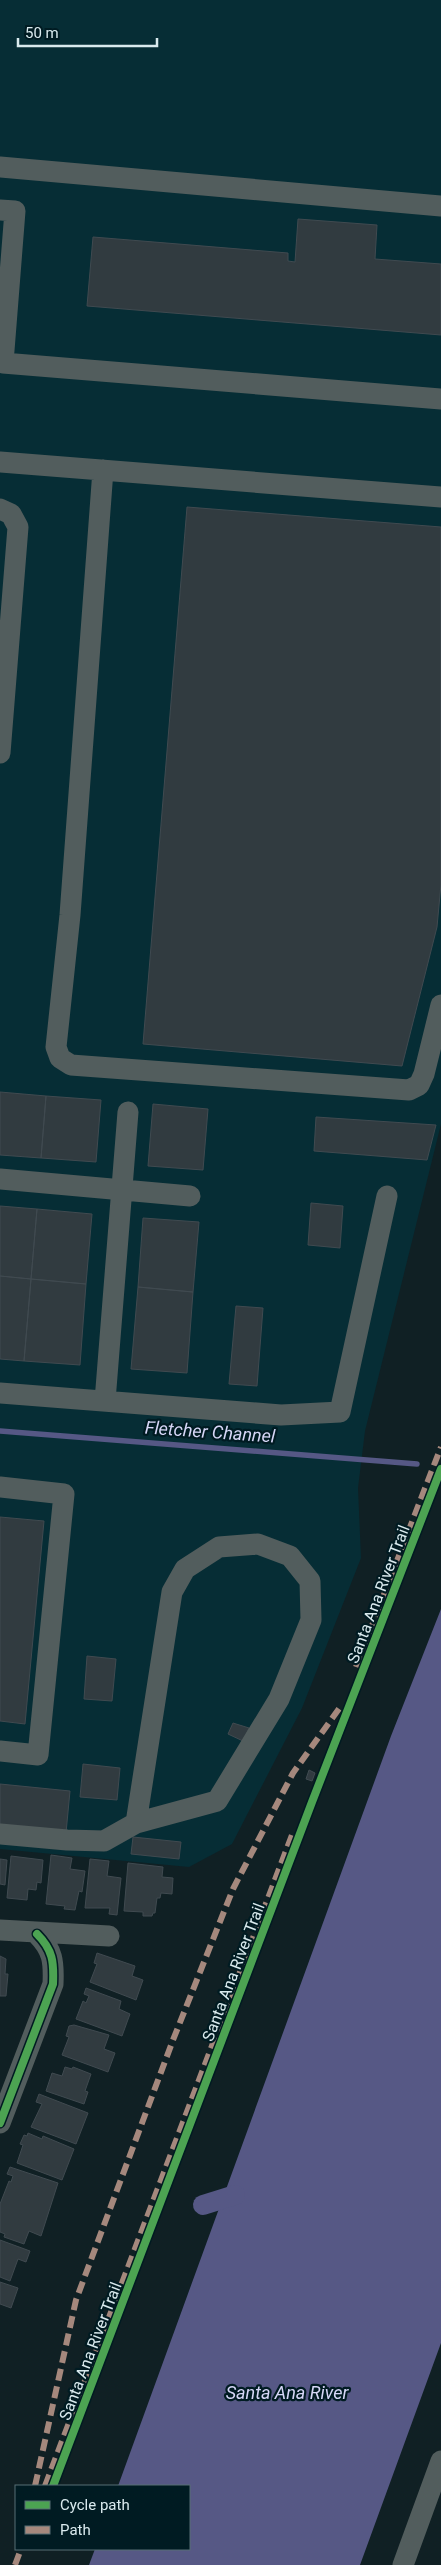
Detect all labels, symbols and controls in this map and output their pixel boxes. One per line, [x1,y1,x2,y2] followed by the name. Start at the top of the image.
[18,15,156,47] scale bar
[25,24,59,42] text: 50 m
[144,1416,277,1447] water label: Fletcher Channel
[343,1522,414,1666] street label: Santa Ana River Trail
[198,1900,269,2044] street label: Santa Ana River Trail
[55,2279,126,2423] street label: Santa Ana River Trail
[226,2382,349,2403] water label: Santa Ana River
[15,2485,190,2550] legend
[60,2496,130,2514] text: Cycle path
[60,2521,91,2539] text: Path

